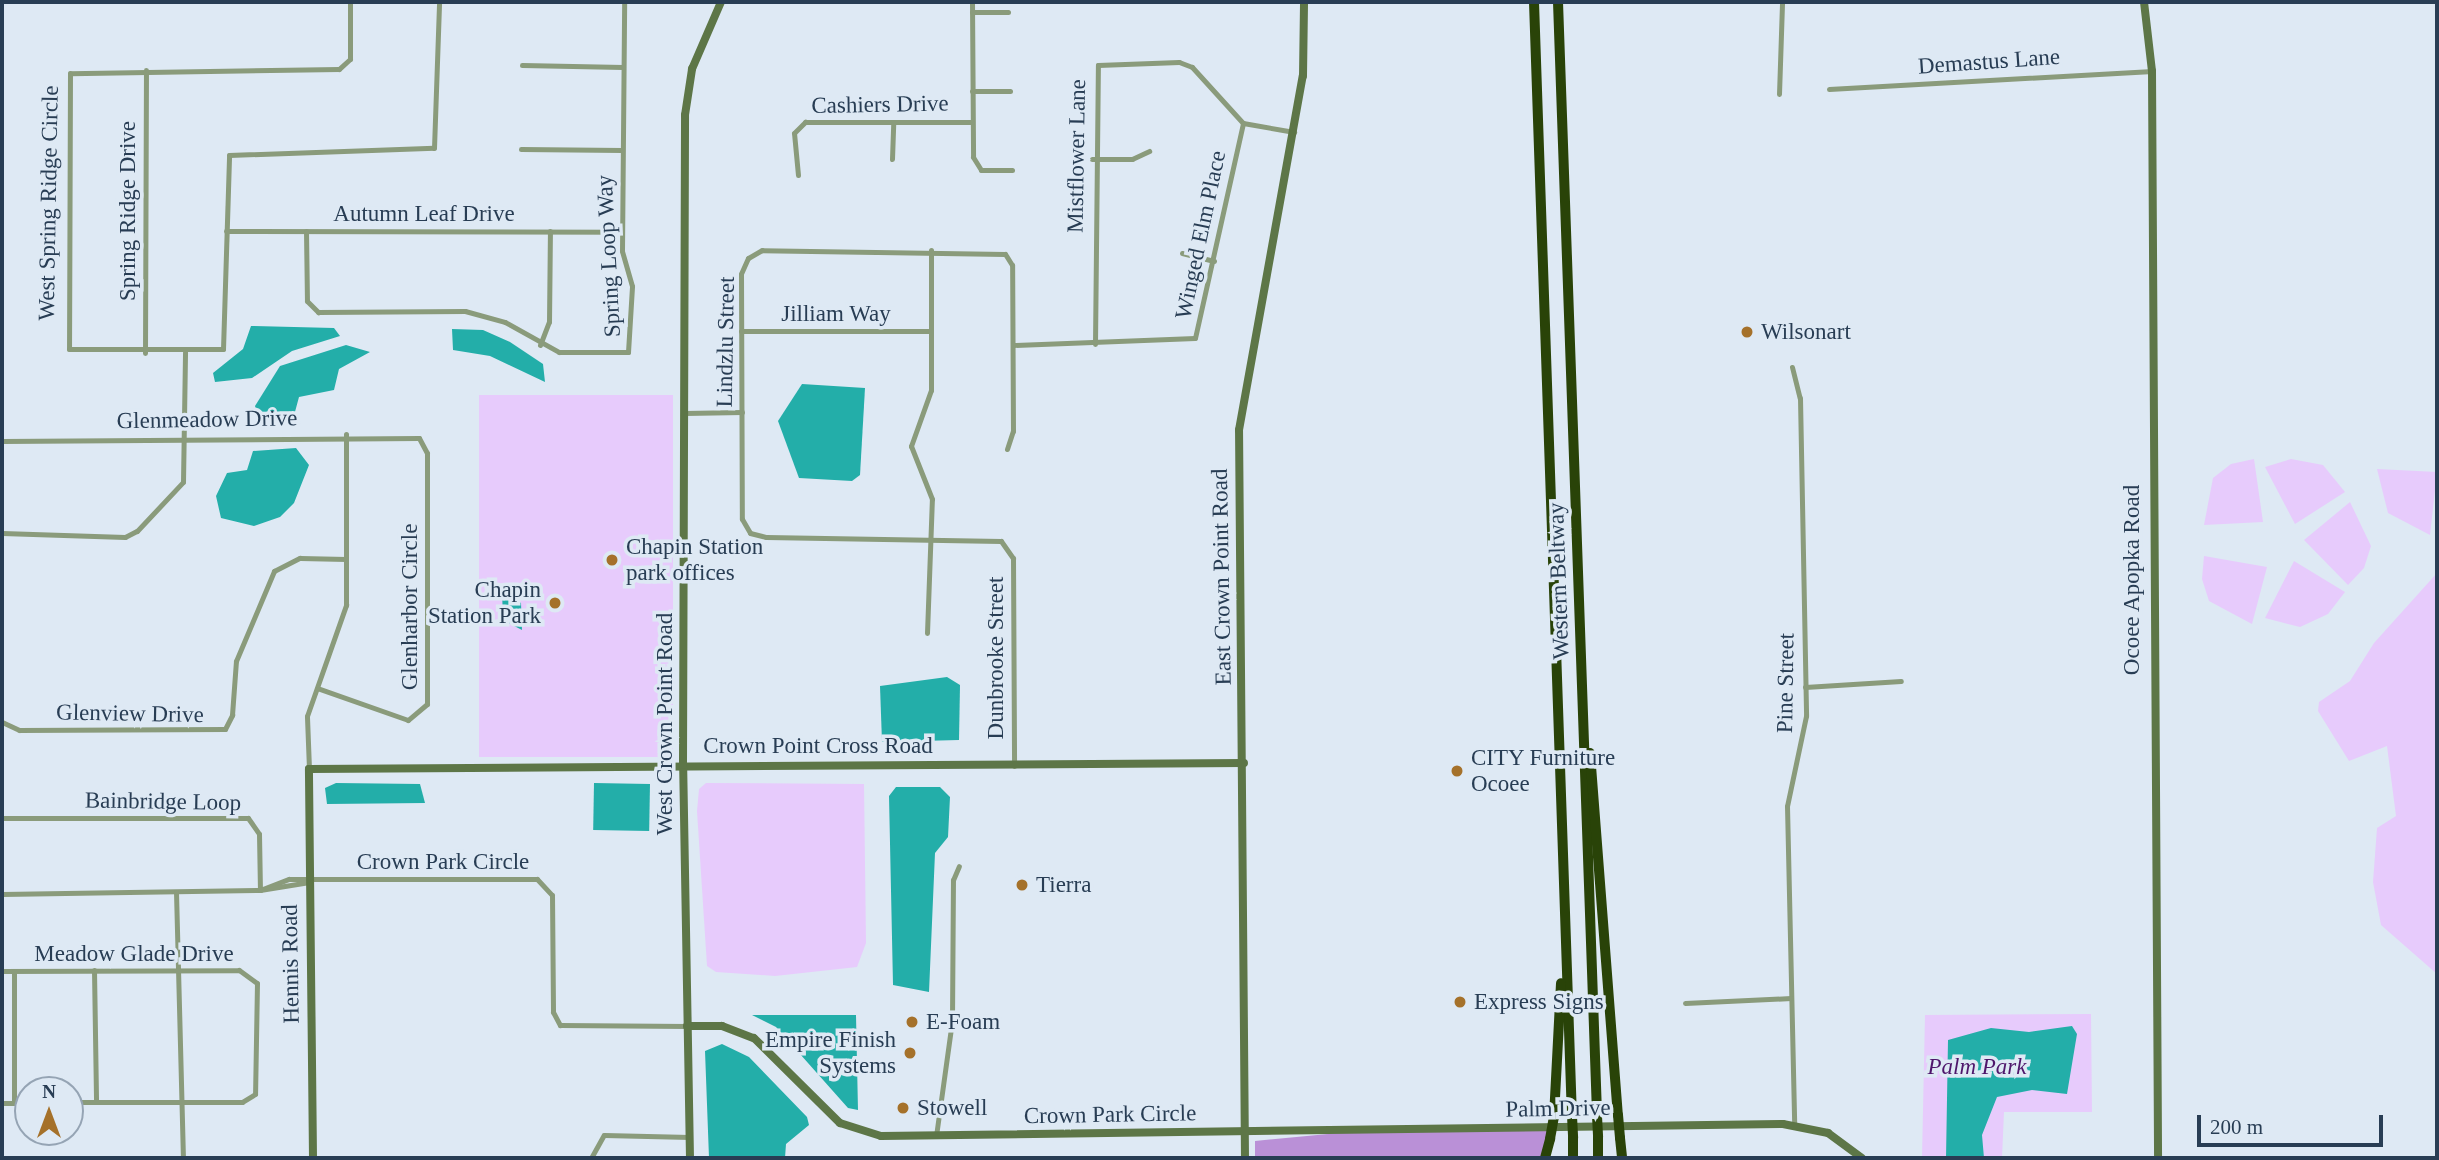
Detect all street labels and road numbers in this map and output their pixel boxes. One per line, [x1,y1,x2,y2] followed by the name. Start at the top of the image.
[1917,43,2061,81] street label: Demastus Lane
[1062,79,1092,233] street label: Mistflower Lane
[33,85,65,321] street label: West Spring Ridge Circle
[811,90,949,120] street label: Cashiers Drive
[114,121,142,301] street label: Spring Ridge Drive
[1170,148,1232,322] street label: Winged Elm Place
[591,174,627,338] street label: Spring Loop Way
[333,200,515,228] street label: Autumn Leaf Drive
[711,276,741,408] street label: Lindzlu Street
[781,300,891,328] street label: Jilliam Way
[116,405,298,435] street label: Glenmeadow Drive
[1206,468,1238,686] street label: East Crown Point Road
[2118,484,2146,676] street label: Ocoee Apopka Road
[1542,502,1576,660] street label: Western Beltway
[396,524,424,690] street label: Glenharbor Circle
[982,577,1010,739] street label: Dunbrooke Street
[651,613,679,835] street label: West Crown Point Road
[1771,633,1801,733] street label: Pine Street
[56,699,204,729] street label: Glenview Drive
[703,732,933,760] street label: Crown Point Cross Road
[85,787,241,817] street label: Bainbridge Loop
[357,848,529,876] street label: Crown Park Circle
[276,904,306,1024] street label: Hennis Road
[34,940,234,968] street label: Meadow Glade Drive
[1505,1094,1611,1124] street label: Palm Drive
[1024,1100,1196,1130] street label: Crown Park Circle

